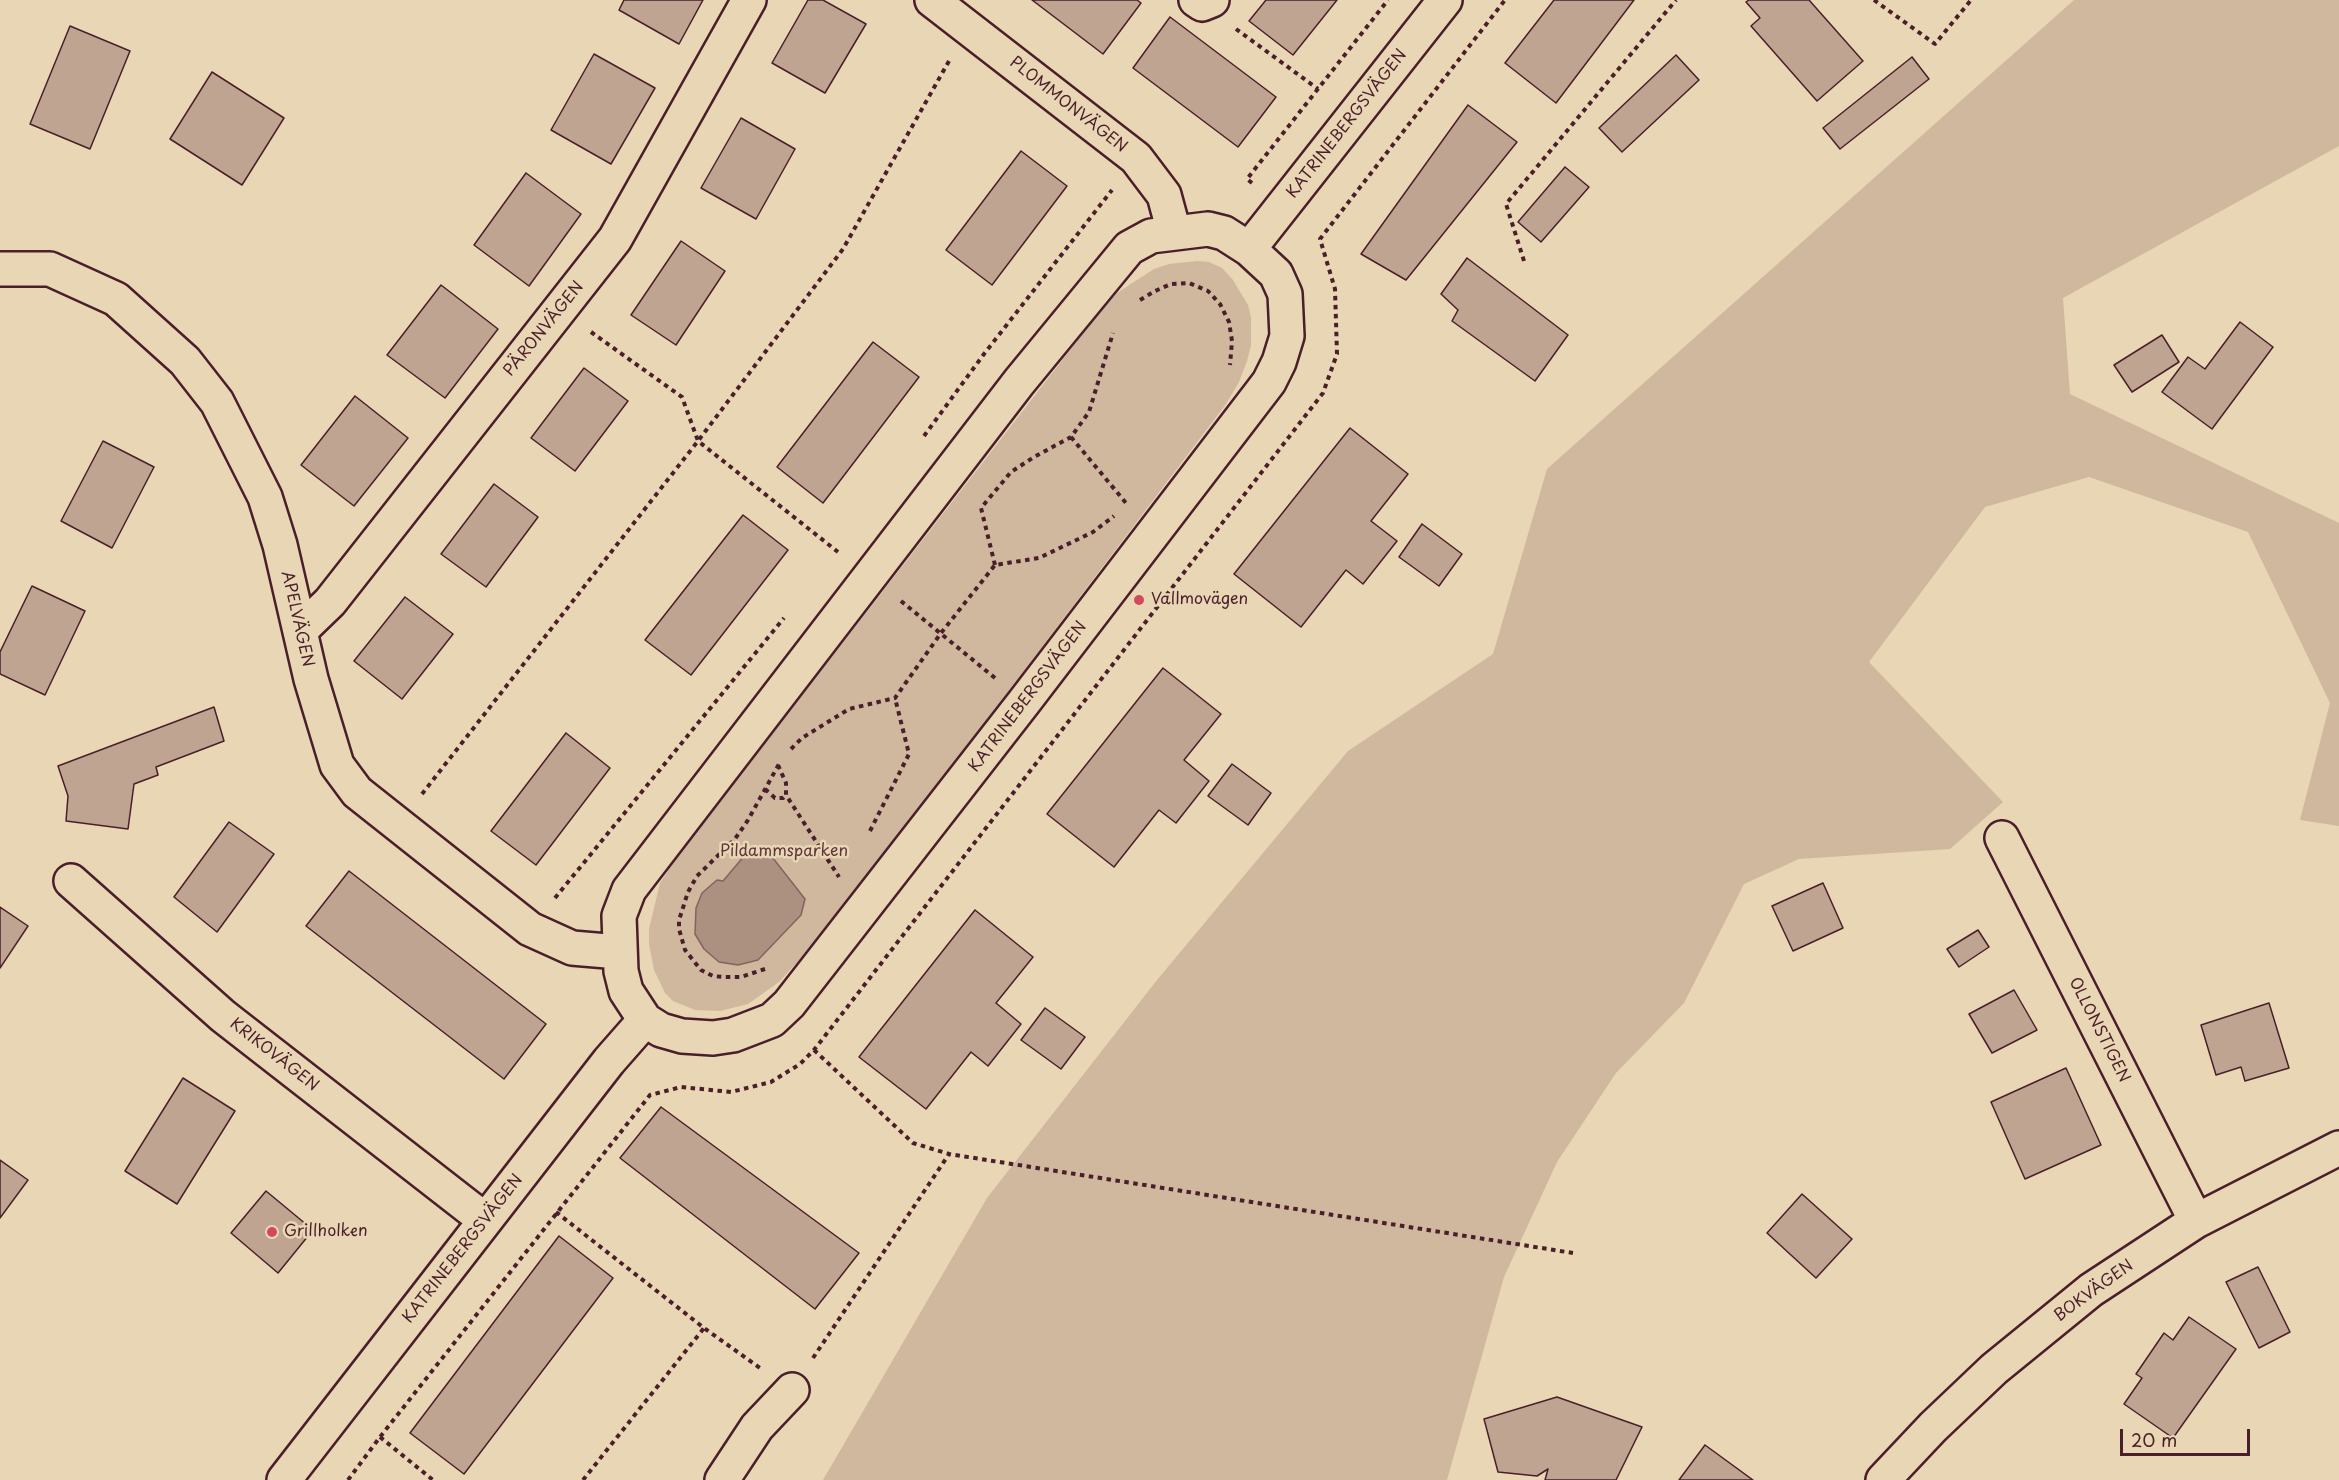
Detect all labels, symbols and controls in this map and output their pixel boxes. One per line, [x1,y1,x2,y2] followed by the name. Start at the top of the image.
[1283,46,1411,202] street label: KATRINEBERGSVÄGEN
[1005,53,1131,157] street label: PLOMMONVÄGEN
[500,278,588,380] street label: PÄRONVÄGEN
[277,569,317,669] street label: APELVÄGEN
[1151,590,1248,610] place label: Vallmovägen
[1132,593,1146,607] marker: Vallmovägen
[965,618,1091,776] street label: KATRINEBERGSVÄGEN
[720,842,848,862] park label: Pildammsparken
[2064,974,2134,1086] street label: OLLONSTIGEN
[226,1014,322,1096] street label: KRIKOVÄGEN
[399,1171,527,1327] street label: KATRINEBERGSVÄGEN
[284,1222,368,1242] place label: Grillholken
[265,1225,279,1239] marker: Grillholken
[2051,1256,2137,1326] street label: BOKVÄGEN
[2123,1417,2254,1455] scale bar
[2131,1426,2177,1453] text: 20 m

